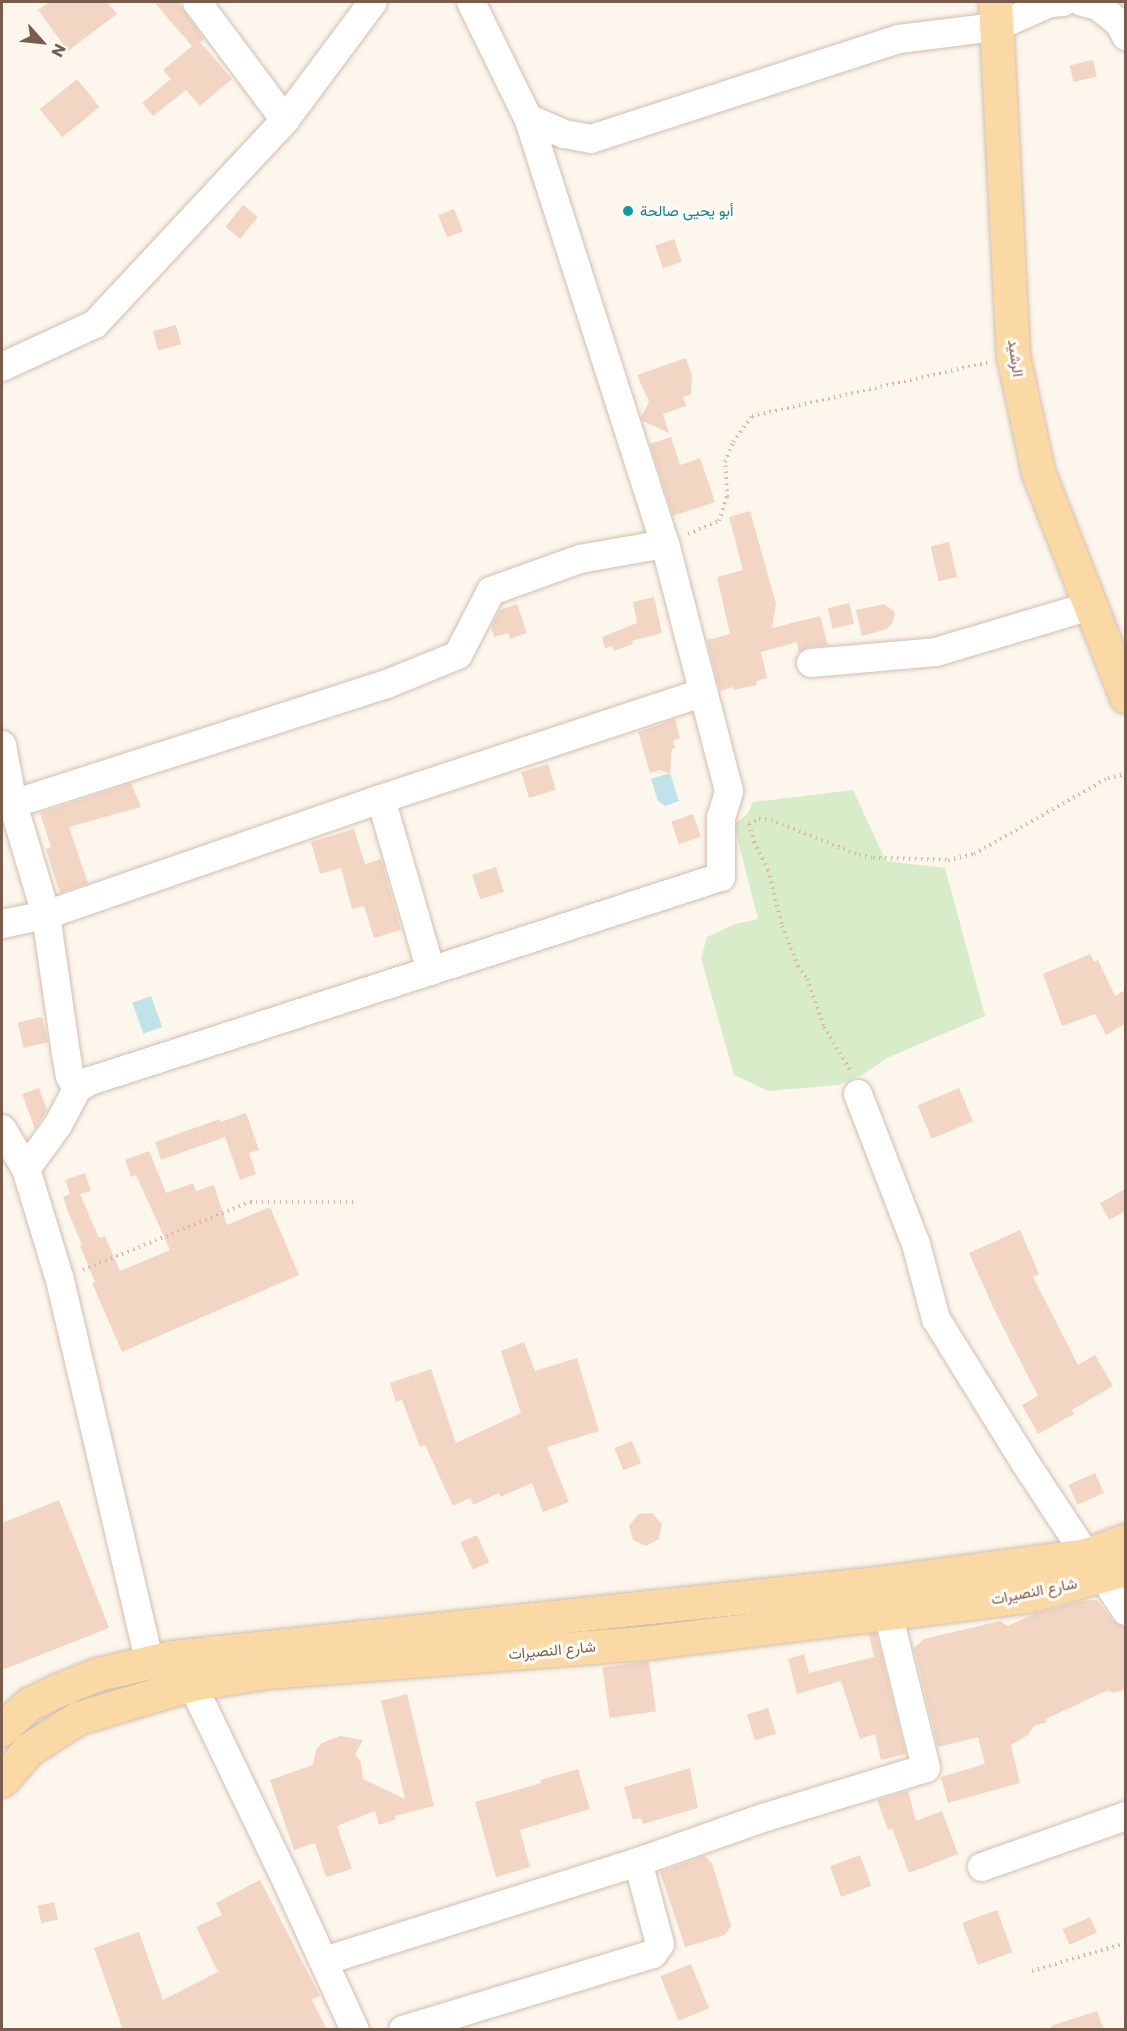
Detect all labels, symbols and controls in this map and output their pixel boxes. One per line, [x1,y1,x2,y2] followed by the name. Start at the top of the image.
[12,12,72,72] north arrow
[46,40,71,61] text: N
[640,202,734,220] place label: أبو يحيى صالحة
[621,204,635,218] marker: أبو يحيى صالحة
[1004,338,1028,378] street label: الرشيد
[989,1574,1079,1608] street label: شارع النصيرات
[508,1637,596,1663] street label: شارع النصيرات

